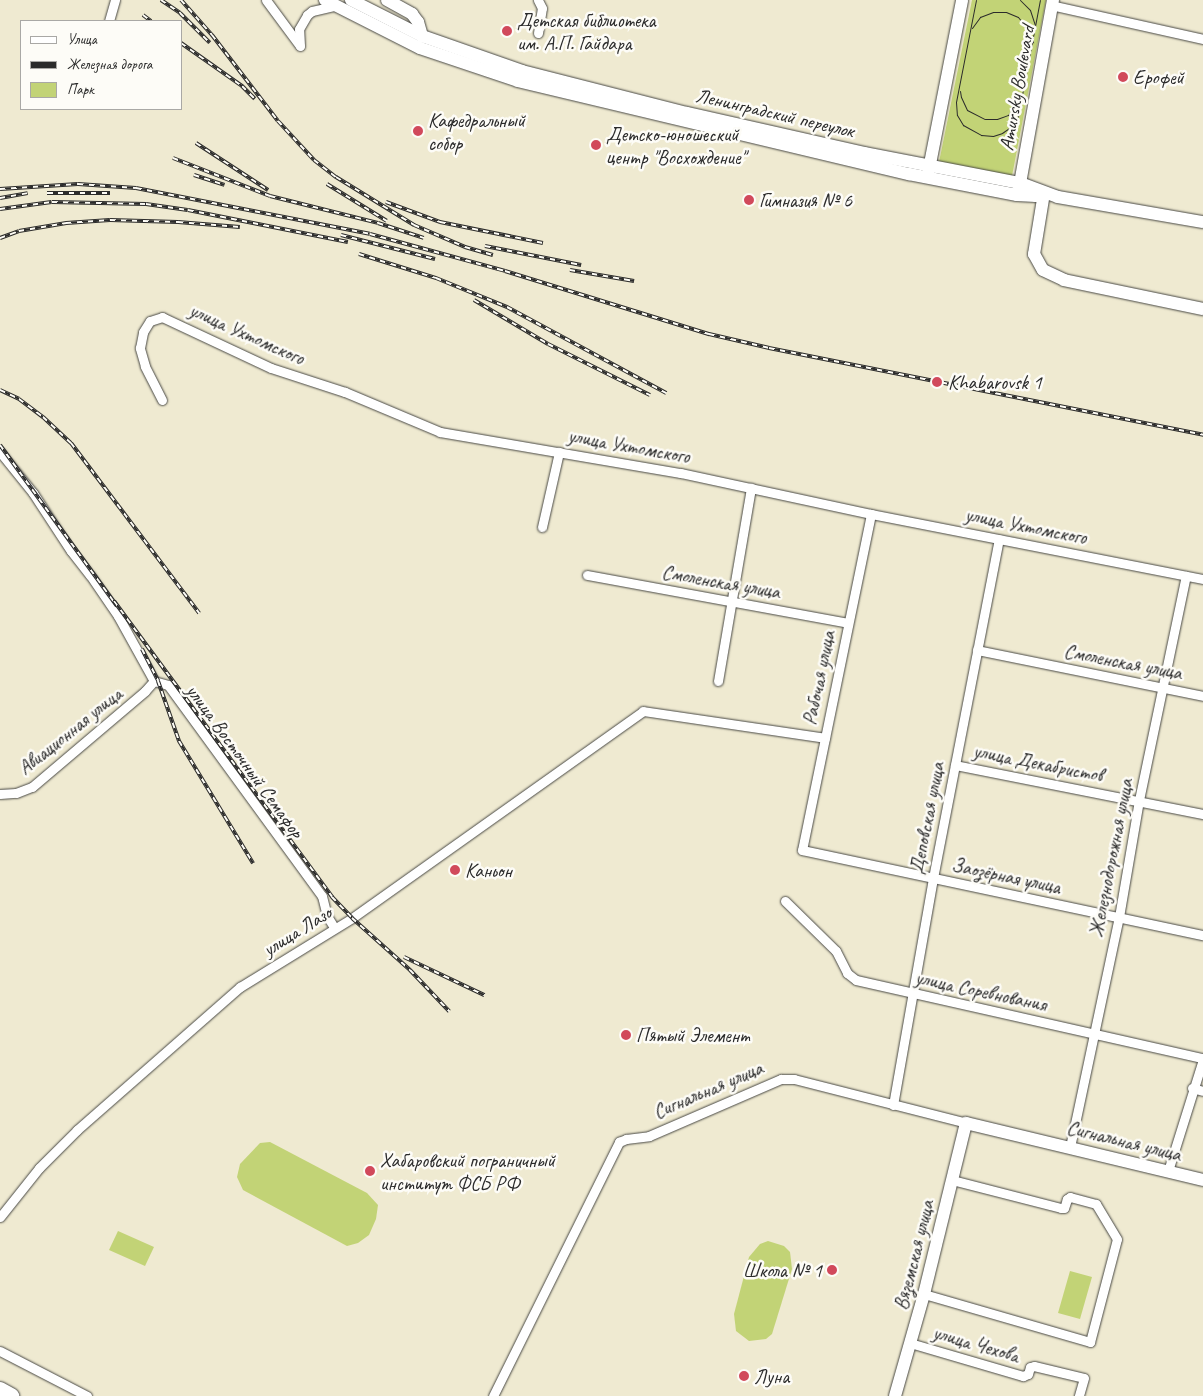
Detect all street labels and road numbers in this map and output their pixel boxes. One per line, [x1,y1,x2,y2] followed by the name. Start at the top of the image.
[994,23,1040,153] street label: Amursky Boulevard
[694,83,856,143] street label: Ленинградский переулок
[186,298,308,370] street label: улица Ухтомского
[566,423,692,469] street label: улица Ухтомского
[963,502,1089,550] street label: улица Ухтомского
[660,560,782,604] street label: Смоленская улица
[797,628,841,728] street label: Рабочая улица
[1062,639,1184,685] street label: Смоленская улица
[181,679,309,843] street label: улица Восточный Семафор
[13,682,127,780] street label: Авиационная улица
[971,739,1105,787] street label: улица Декабристов
[904,759,950,877] street label: Деповская улица
[1084,776,1138,940] street label: Железнодорожная улица
[949,853,1063,899] street label: Заозёрная улица
[258,901,336,961] street label: улица Лазо
[913,965,1049,1017] street label: улица Соревнования
[649,1056,767,1124] street label: Сигнальная улица
[1064,1115,1184,1167] street label: Сигнальная улица
[889,1197,939,1313] street label: Вяземская улица
[930,1320,1022,1368] street label: улица Чехова

